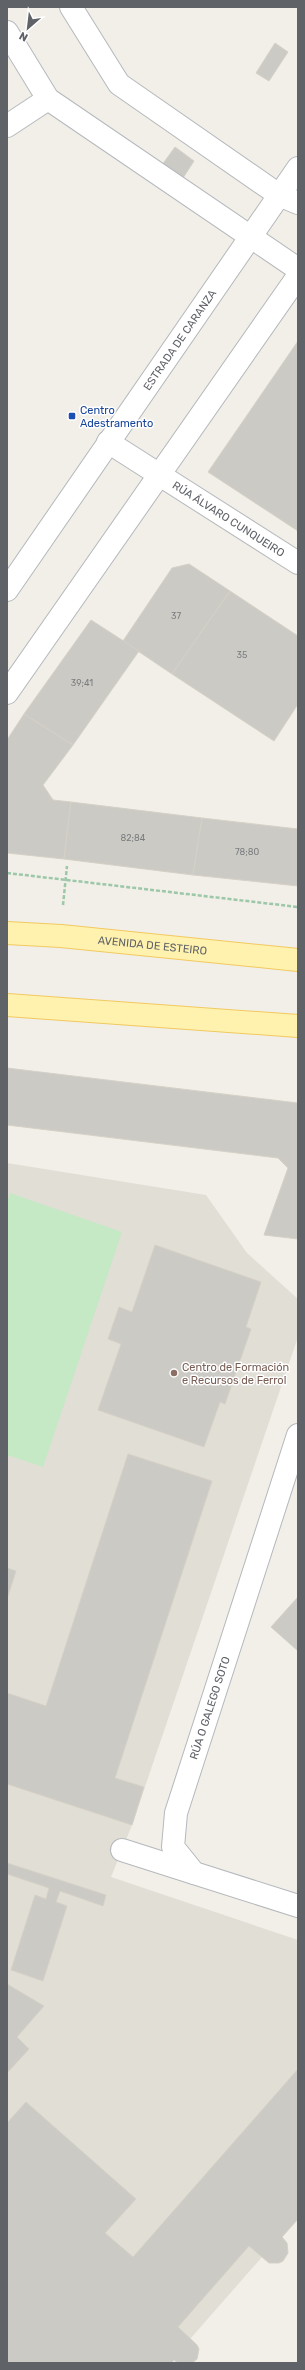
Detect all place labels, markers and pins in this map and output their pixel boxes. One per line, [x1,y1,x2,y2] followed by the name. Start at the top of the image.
[80,404,153,430] place label: Centro Adestramento
[67,411,77,421] marker: Centro Adestramento
[182,1361,289,1387] place label: Centro de Formación e Recursos de Ferrol
[169,1368,179,1378] marker: Centro de Formación e Recursos de Ferrol

